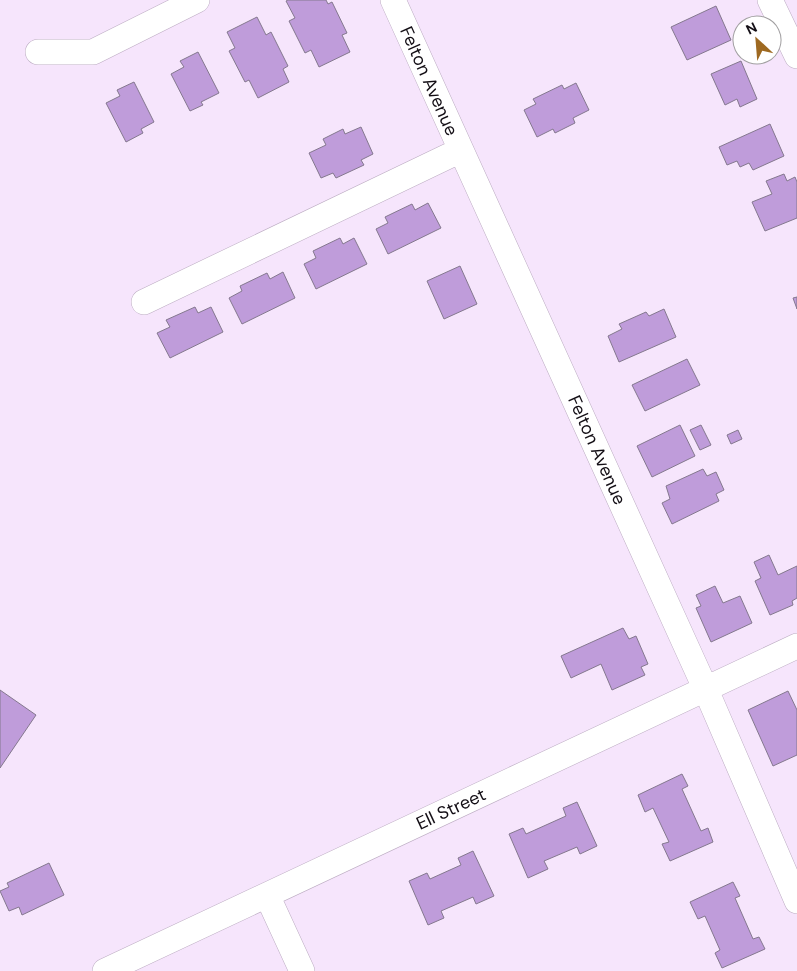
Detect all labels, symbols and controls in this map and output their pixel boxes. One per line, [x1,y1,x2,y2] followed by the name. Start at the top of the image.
[732,15,782,65] north arrow
[743,18,760,39] text: N
[394,23,464,139] street label: Felton Avenue
[562,392,632,508] street label: Felton Avenue
[412,782,490,836] street label: Ell Street

